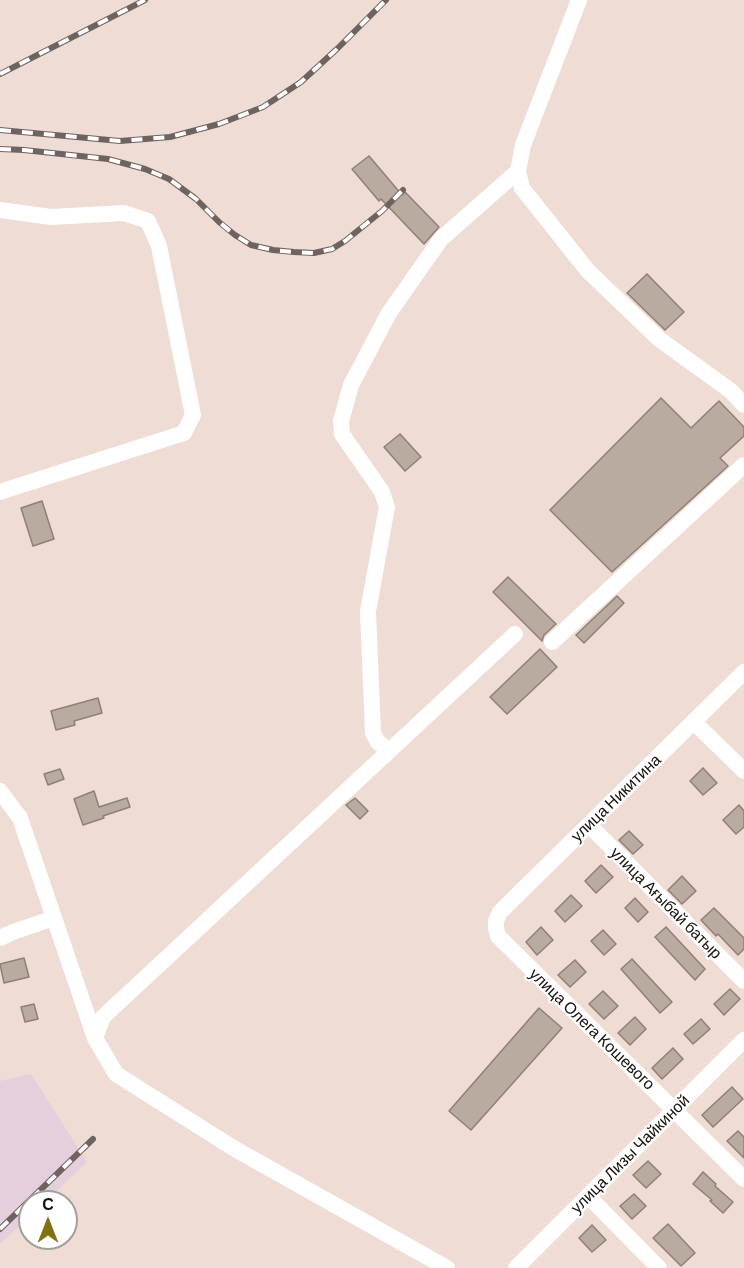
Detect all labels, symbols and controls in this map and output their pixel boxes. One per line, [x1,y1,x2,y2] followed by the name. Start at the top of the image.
[567,750,665,846] street label: улица Никитина
[606,843,726,963] street label: улица Ағыбай батыр
[525,964,659,1094] street label: улица Олега Кошевого
[567,1091,693,1217] street label: улица Лизы Чайкиной
[18,1190,78,1250] north arrow
[42,1194,54,1213] text: С

